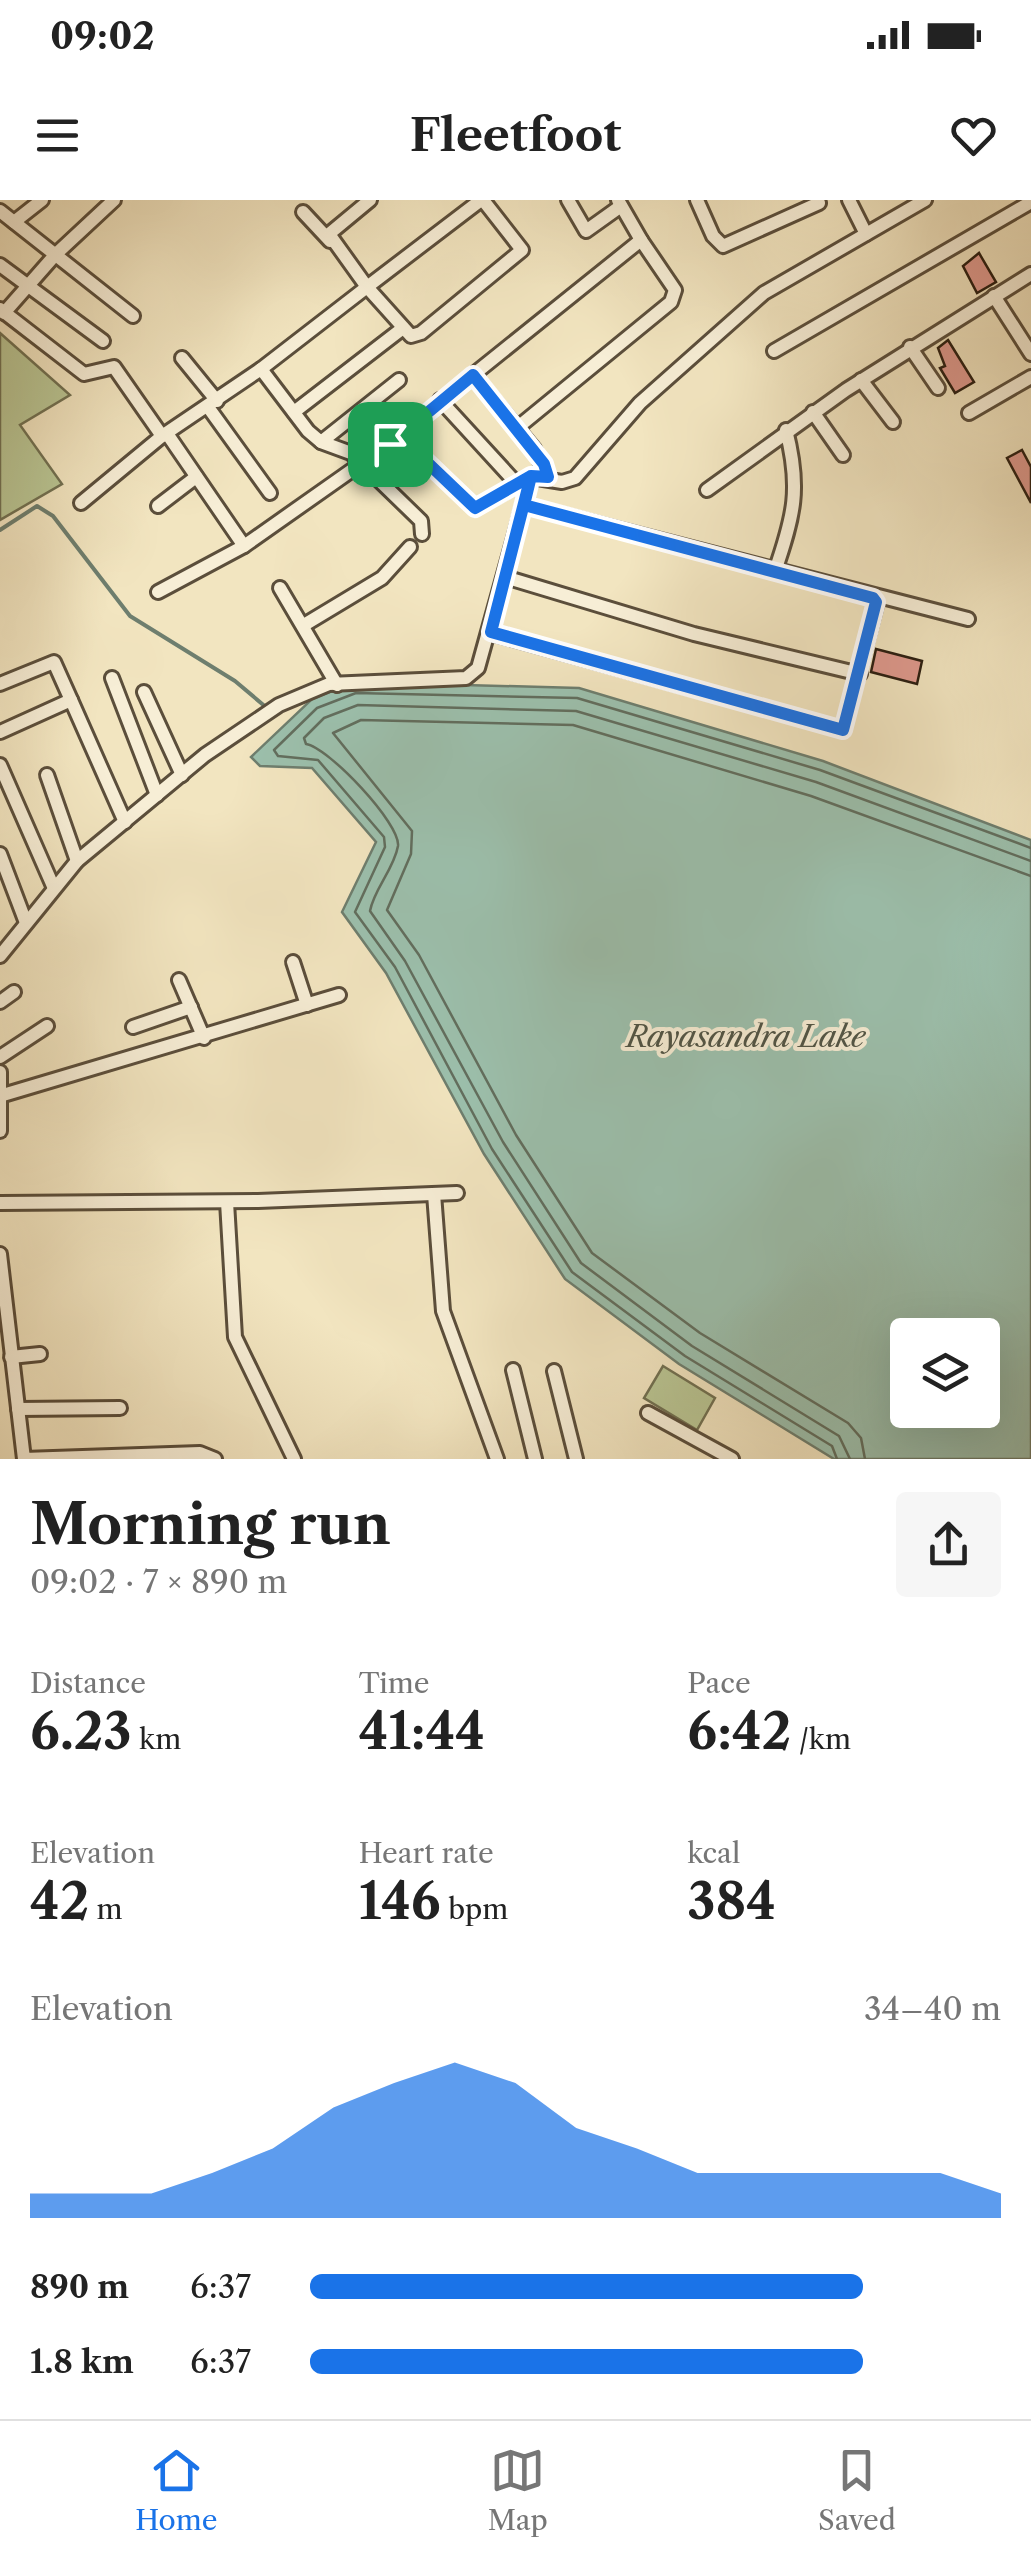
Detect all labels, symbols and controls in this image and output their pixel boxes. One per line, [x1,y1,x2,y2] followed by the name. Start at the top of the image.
[50,12,155,59] text: 09:02
[410,107,621,163] text: Fleetfoot
[30,108,85,163] icon: menu
[946,108,1001,163] icon: heart
[348,402,433,487] pin
[363,417,418,472] icon: arrive
[625,1018,867,1055] water label: Rayasandra Lake
[890,1318,1000,1428] map controls
[890,1318,1000,1428] button: layers
[30,1491,391,1558] text: Morning run
[896,1492,1001,1597] button: share
[30,1562,287,1601] text: 09:02 · 7 × 890 m
[30,1666,146,1700] text: Distance
[359,1666,429,1700] text: Time
[687,1666,751,1700] text: Pace
[30,1700,132,1762] text: 6.23
[359,1700,485,1762] text: 41:44
[687,1700,791,1762] text: 6:42
[132,1722,181,1756] text: km
[791,1722,851,1756] text: /km
[30,1836,155,1870] text: Elevation
[359,1836,494,1870] text: Heart rate
[687,1836,740,1870] text: kcal
[30,1870,89,1932] text: 42
[359,1870,441,1932] text: 146
[687,1870,776,1932] text: 384
[89,1892,123,1926] text: m
[441,1892,508,1926] text: bpm
[30,1989,173,2028] text: Elevation
[864,1989,1001,2028] text: 34–40 m
[30,2267,129,2306] text: 890 m
[190,2267,251,2306] text: 6:37
[30,2342,134,2381] text: 1.8 km
[190,2342,251,2381] text: 6:37
[135,2443,217,2537] tab: Home
[488,2443,548,2537] tab: Map
[818,2443,896,2537] tab: Saved

